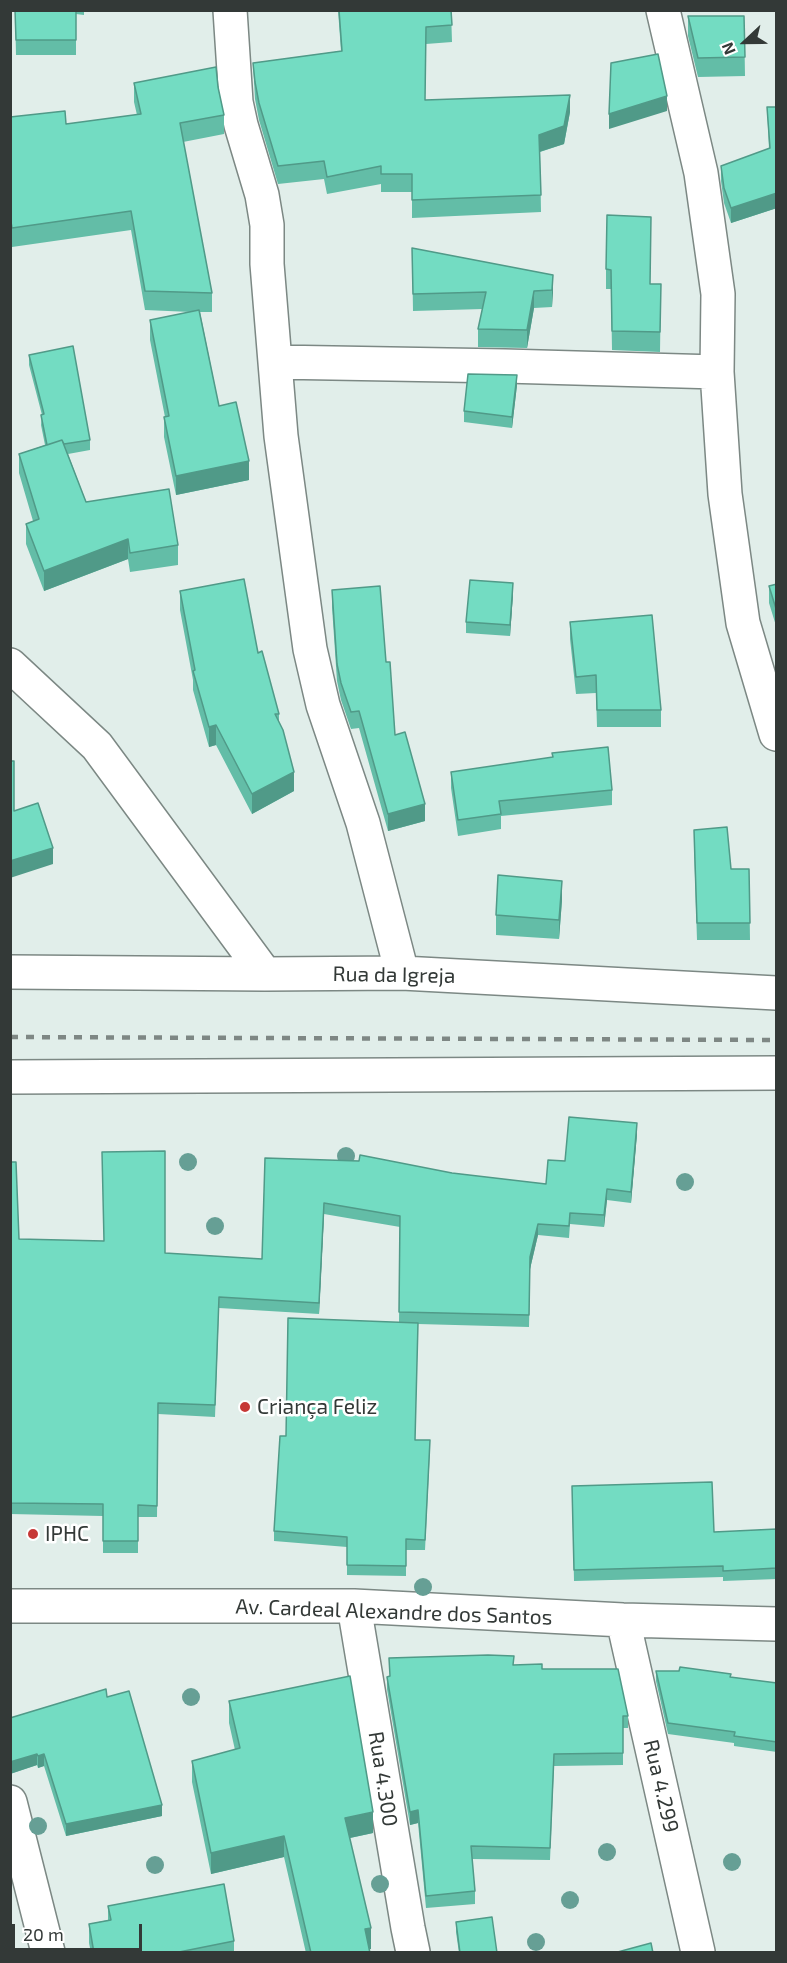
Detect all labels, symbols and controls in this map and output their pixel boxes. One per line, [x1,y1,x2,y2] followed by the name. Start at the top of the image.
[715,12,775,72] north arrow
[717,40,739,58] text: N
[332,961,456,989] street label: Rua da Igreja
[257,1394,377,1420] place label: Criança Feliz
[238,1400,252,1414] marker: Criança Feliz
[45,1521,89,1547] place label: IPHC
[26,1527,40,1541] marker: IPHC
[235,1594,553,1630] street label: Av. Cardeal Alexandre dos Santos
[363,1730,403,1828] street label: Rua 4.300
[638,1737,684,1835] street label: Rua 4.299
[15,1912,146,1950] scale bar
[23,1923,64,1945] text: 20 m

